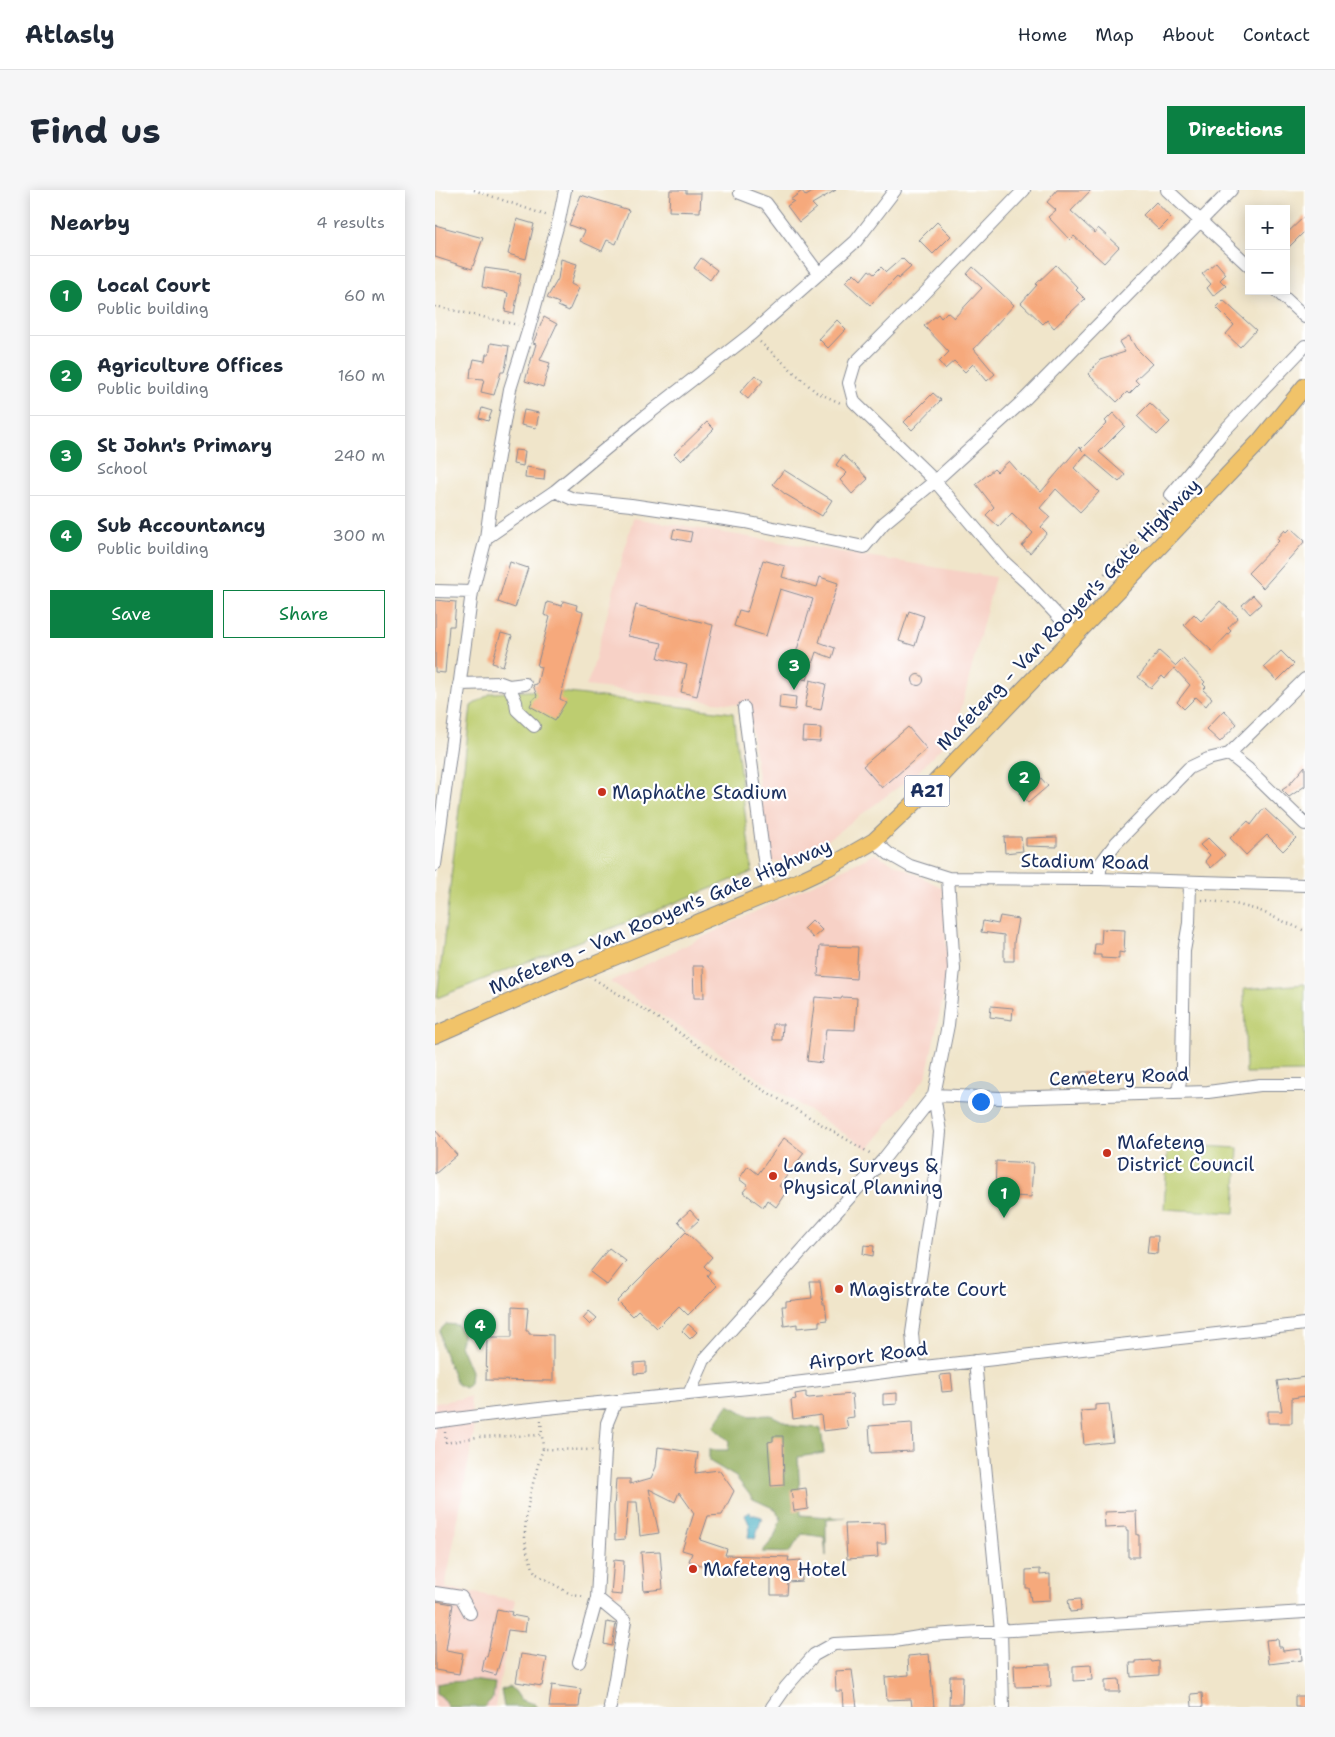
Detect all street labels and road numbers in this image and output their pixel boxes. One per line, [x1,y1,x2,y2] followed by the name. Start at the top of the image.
[931,473,1206,756] street label: Mafeteng - Van Rooyen's Gate Highway
[905,776,949,806] road number: A21
[485,833,835,1000] street label: Mafeteng - Van Rooyen's Gate Highway
[1021,848,1149,875] street label: Stadium Road
[1048,1062,1190,1091] street label: Cemetery Road
[807,1336,929,1375] street label: Airport Road

